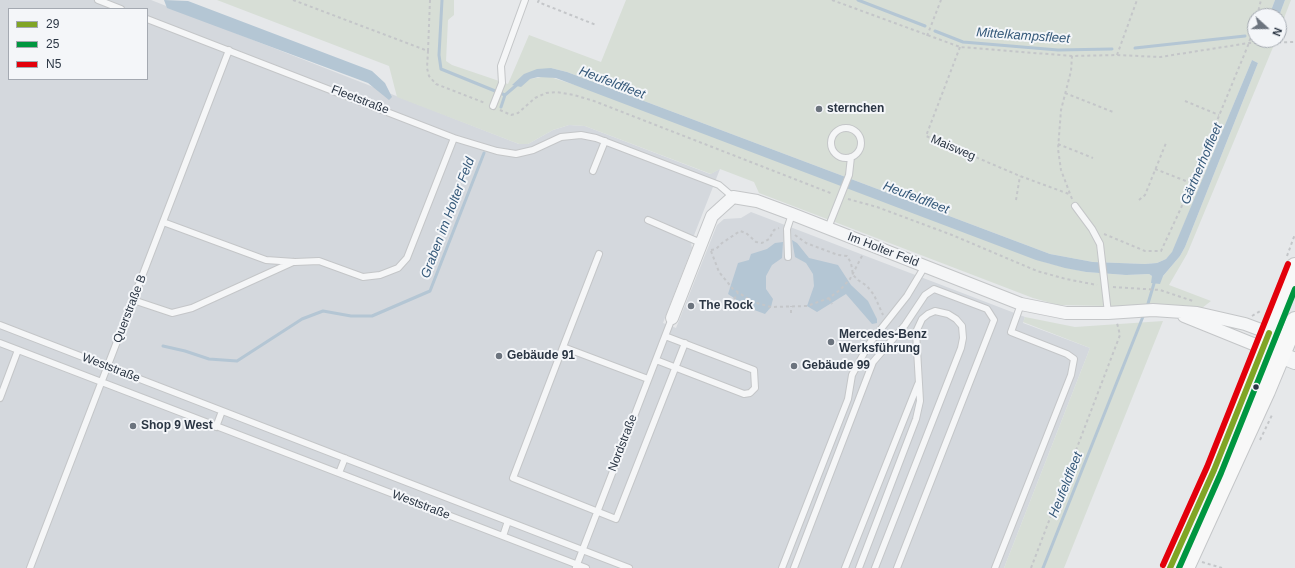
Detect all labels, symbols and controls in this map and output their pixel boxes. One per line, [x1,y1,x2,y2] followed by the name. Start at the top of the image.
[8,8,148,80] legend
[1247,8,1287,48] north arrow
[46,17,59,31] text: 29
[976,25,1070,47] water label: Mittelkampsfleet
[1270,26,1284,38] text: N
[46,37,59,51] text: 25
[46,57,61,71] text: N5
[577,63,647,103] water label: Heufeldfleet
[329,82,391,118] street label: Fleetstraße
[827,102,884,116] place label: sternchen
[814,104,824,114] marker: sternchen
[1178,121,1226,207] water label: Gärtnerhoffleet
[928,132,978,164] street label: Maisweg
[418,156,478,280] water label: Graben im Holter Feld
[881,178,951,218] water label: Heufeldfleet
[845,230,921,270] street label: Im Holter Feld
[110,273,150,345] street label: Querstraße B
[699,299,753,313] place label: The Rock
[686,301,696,311] marker: The Rock
[839,328,927,356] place label: Mercedes-Benz Werksführung
[826,337,836,347] marker: Mercedes-Benz Werksführung
[507,349,575,363] place label: Gebäude 91
[80,350,142,386] street label: Weststraße
[494,351,504,361] marker: Gebäude 91
[802,359,870,373] place label: Gebäude 99
[789,361,799,371] marker: Gebäude 99
[1251,382,1261,392] unlabelled marker
[606,412,640,474] street label: Nordstraße
[141,419,213,433] place label: Shop 9 West
[128,421,138,431] marker: Shop 9 West
[1046,450,1086,520] water label: Heufeldfleet
[390,487,452,523] street label: Weststraße

